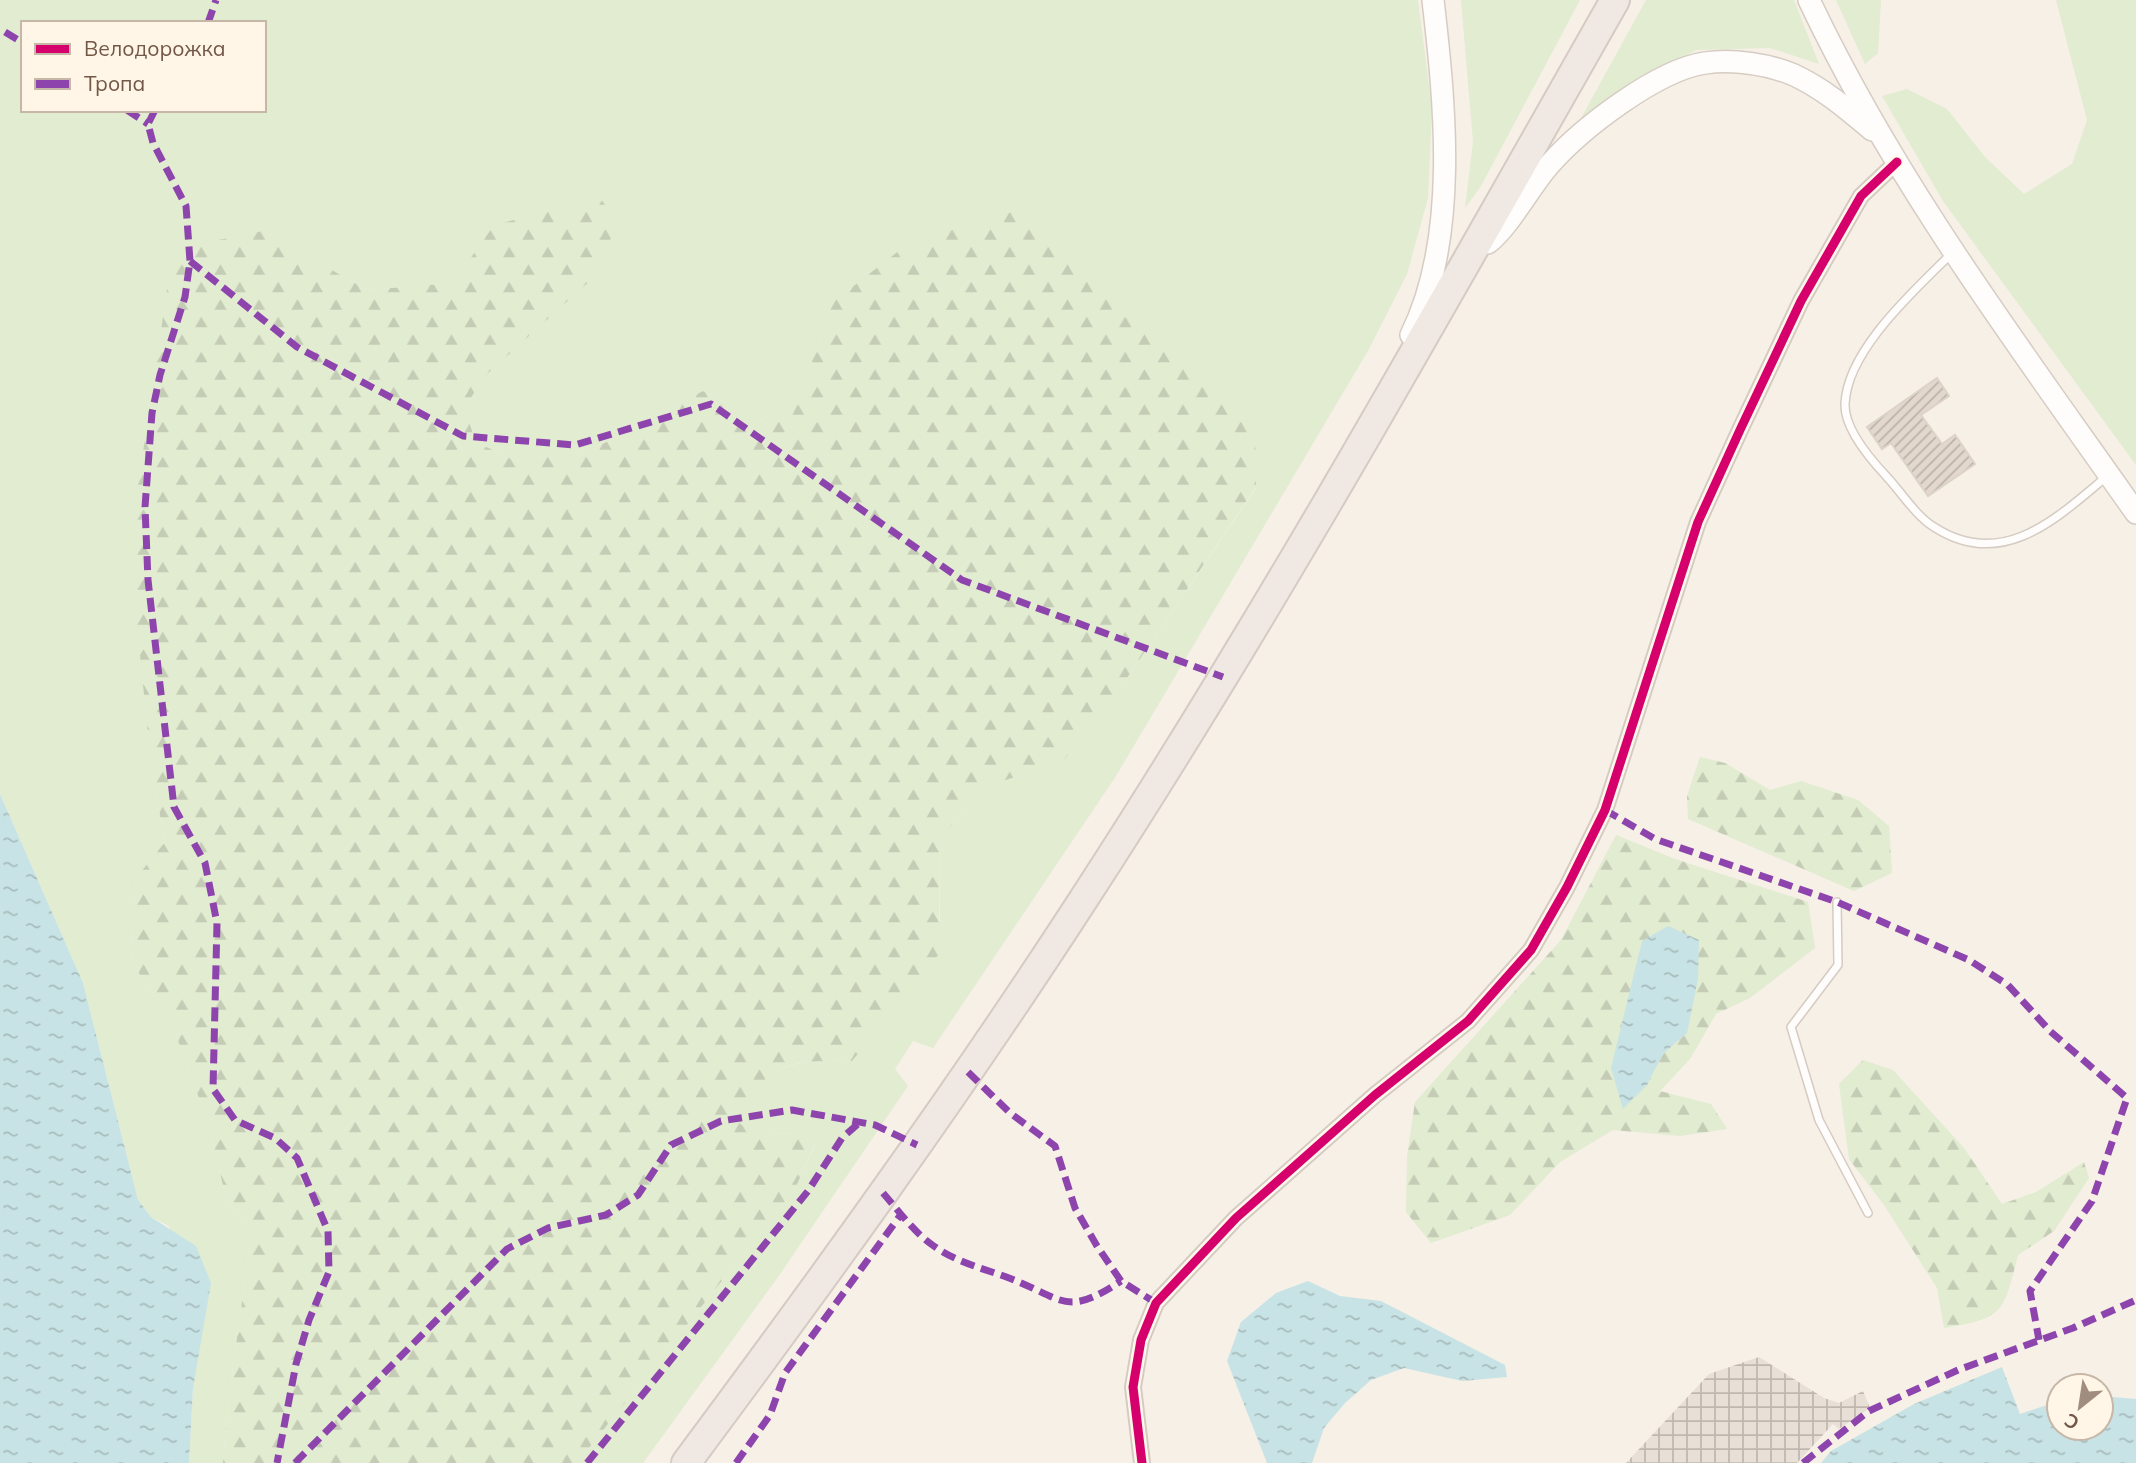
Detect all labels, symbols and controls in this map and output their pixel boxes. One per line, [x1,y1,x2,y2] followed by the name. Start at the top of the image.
[21,21,266,112] legend
[84,35,226,61] text: Велодорожка
[84,70,145,96] text: Тропа
[2045,1372,2115,1442] north arrow
[2060,1408,2083,1435] text: С

